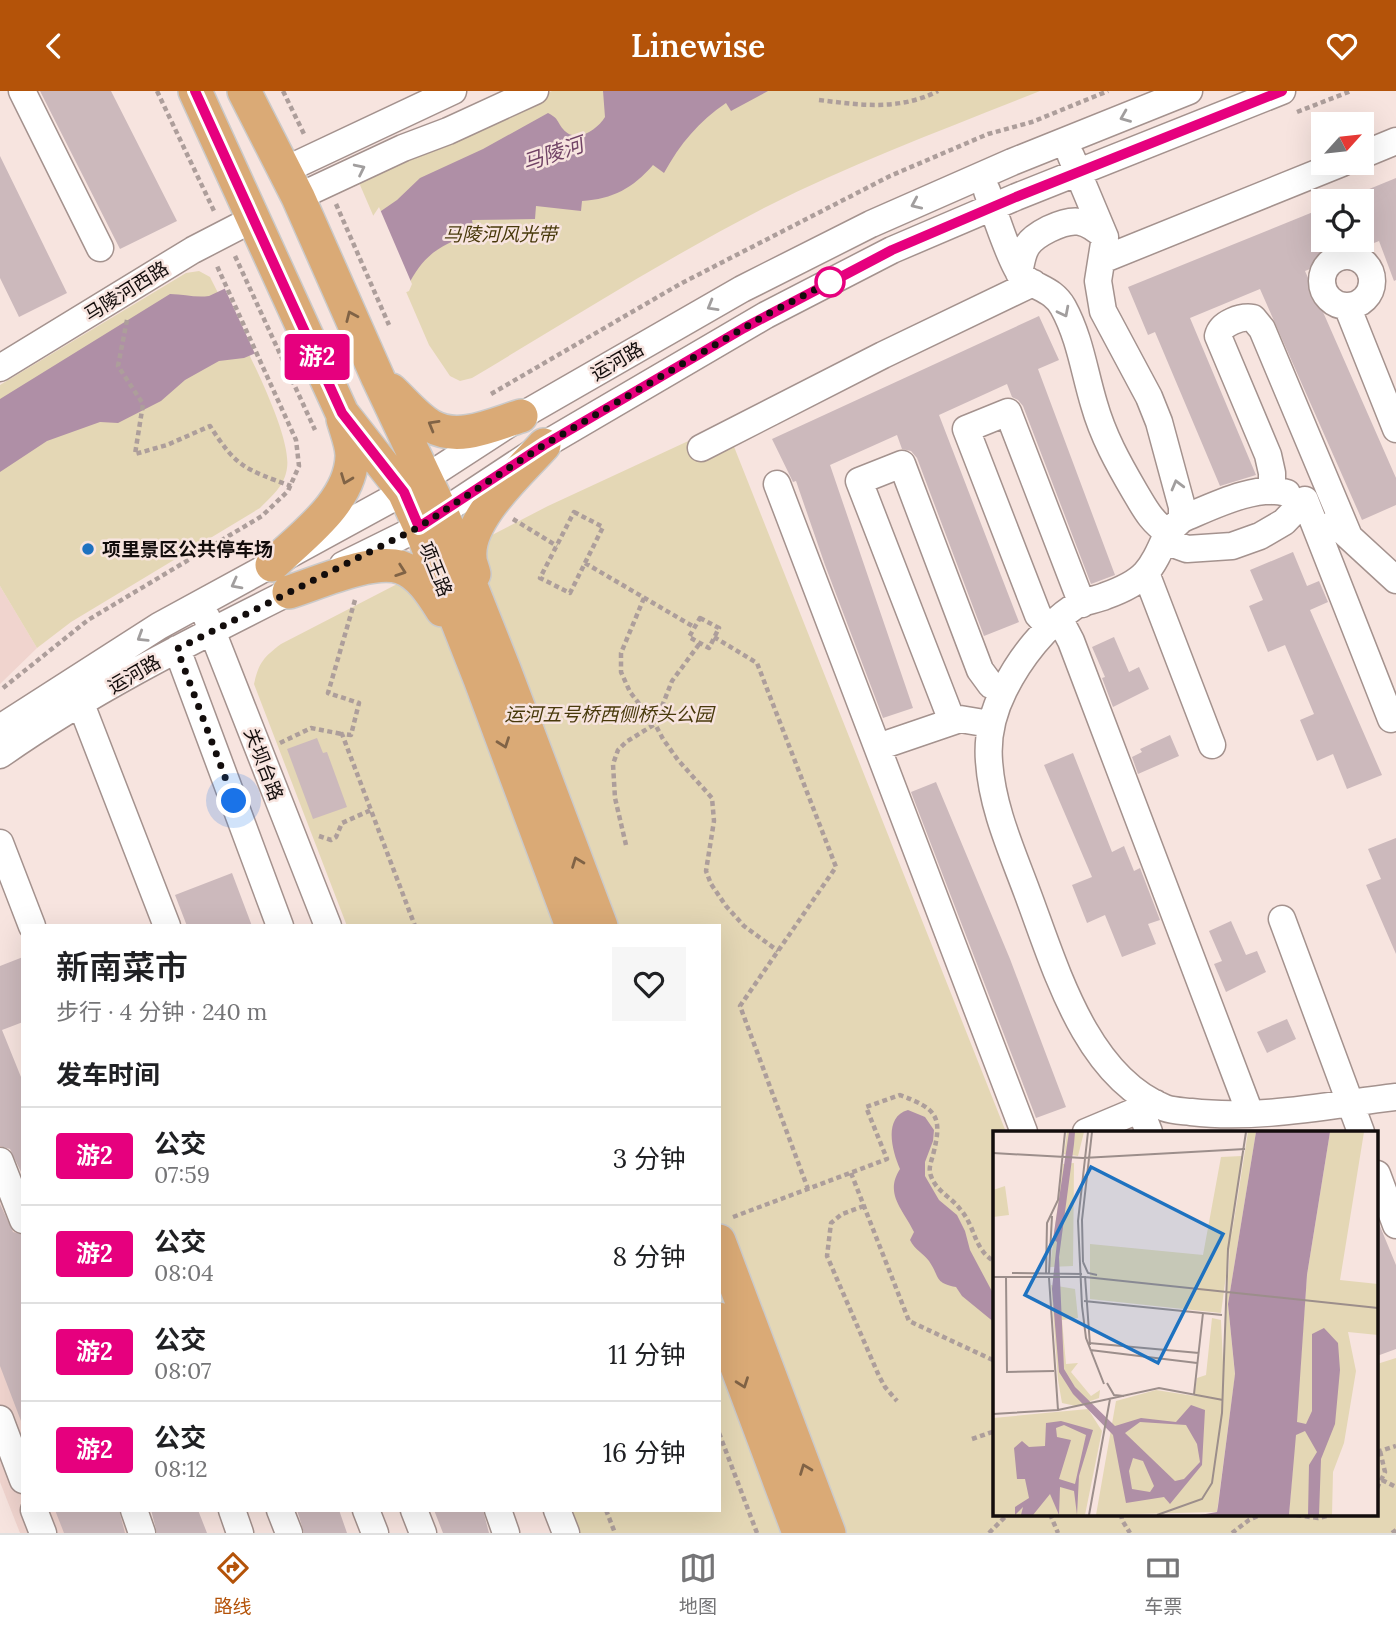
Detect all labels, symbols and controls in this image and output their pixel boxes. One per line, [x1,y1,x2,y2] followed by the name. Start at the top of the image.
[631,25,765,66] text: Linewise
[35,27,73,65] icon: back
[1323,27,1361,65] icon: heart
[1120,108,1132,122] one-way arrow
[1311,112,1374,175] north arrow
[1311,112,1374,252] map controls
[519,129,591,177] water label: 马陵河
[353,163,365,177] one-way arrow
[1311,189,1374,252] button: locate
[910,196,922,210] one-way arrow
[443,222,560,246] park label: 马陵河风光带
[79,256,173,326] street label: 马陵河西路
[815,267,845,297] unlabelled marker
[707,298,720,311] one-way arrow
[1056,305,1070,317] one-way arrow
[345,311,359,323] one-way arrow
[286,334,348,380] line badge: 游2
[586,336,648,386] street label: 运河路
[299,341,335,372] text: 游2
[428,420,441,433] one-way arrow
[340,472,354,484] one-way arrow
[1170,479,1185,491] one-way arrow
[102,537,273,561] place label: 项里景区公共停车场
[414,538,458,600] street label: 项王路
[80,541,96,557] marker: 项里景区公共停车场
[394,563,407,577] one-way arrow
[231,576,244,589] one-way arrow
[136,628,149,641] one-way arrow
[103,649,165,699] street label: 运河路
[504,702,716,726] park label: 运河五号桥西侧桥头公园
[239,724,289,804] street label: 关坝台路
[496,736,510,748] one-way arrow
[216,783,251,818] your location
[571,856,585,868] one-way arrow
[56,946,188,988] text: 新南菜市
[612,947,686,1021] button: heart
[56,997,267,1026] text: 步行 · 4 分钟 · 240 m
[56,1058,160,1091] text: 发车时间
[154,1127,206,1160] text: 公交
[993,1131,1378,1515] inset map
[76,1140,113,1171] text: 游2
[613,1142,686,1175] text: 3 分钟
[154,1160,210,1189] text: 07:59
[154,1225,206,1258] text: 公交
[76,1238,113,1269] text: 游2
[613,1240,686,1273] text: 8 分钟
[154,1258,214,1287] text: 08:04
[154,1323,206,1356] text: 公交
[76,1336,113,1367] text: 游2
[608,1338,686,1371] text: 11 分钟
[154,1356,211,1385] text: 08:07
[735,1377,749,1389] one-way arrow
[154,1421,206,1454] text: 公交
[76,1434,113,1465] text: 游2
[603,1436,686,1469] text: 16 分钟
[154,1454,208,1483] text: 08:12
[799,1464,813,1476] one-way arrow
[214,1549,252,1618] tab: 路线
[679,1549,717,1618] tab: 地图
[1144,1549,1182,1618] tab: 车票

